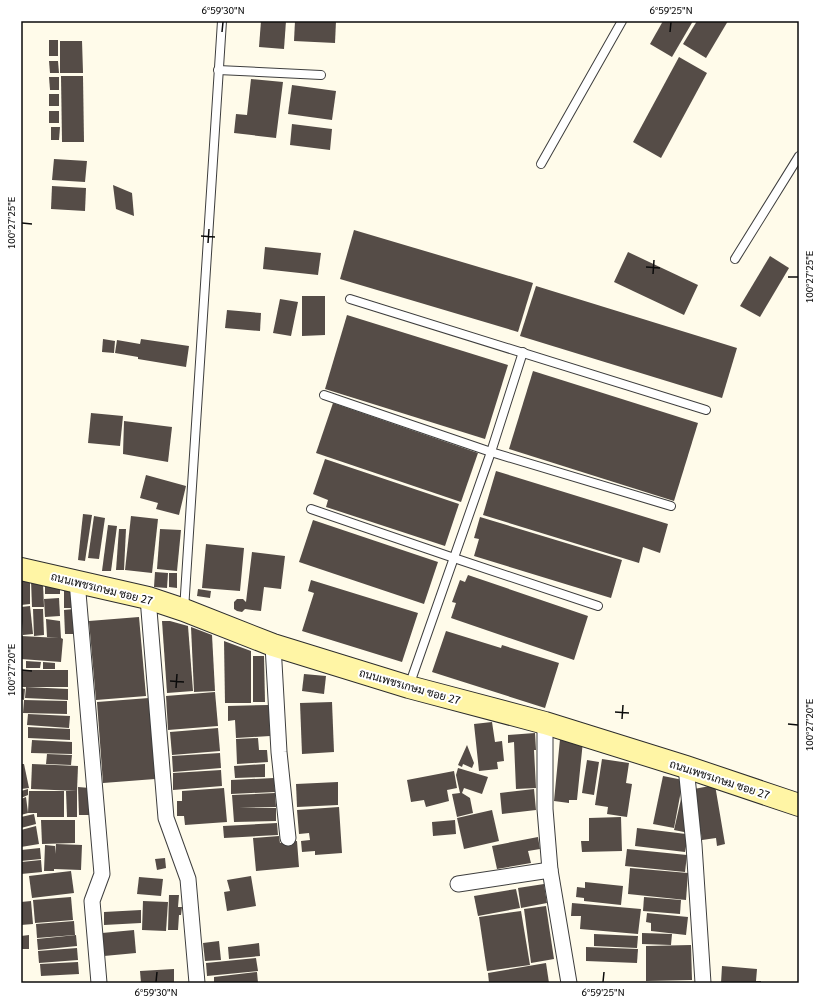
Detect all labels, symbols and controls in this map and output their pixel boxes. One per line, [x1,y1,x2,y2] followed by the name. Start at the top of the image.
[202,3,245,16] text: 6°59'30"N
[650,3,693,16] text: 6°59'25"N
[4,196,17,249] text: 100°27'25"E
[802,250,815,303] text: 100°27'25"E
[49,568,155,608] street label: ถนนเพชรเกษม ซอย 27
[4,643,17,696] text: 100°27'20"E
[358,664,462,708] street label: ถนนเพชรเกษม ซอย 27
[802,698,815,751] text: 100°27'20"E
[668,756,772,802] street label: ถนนเพชรเกษม ซอย 27
[135,985,178,998] text: 6°59'30"N
[582,985,625,998] text: 6°59'25"N

